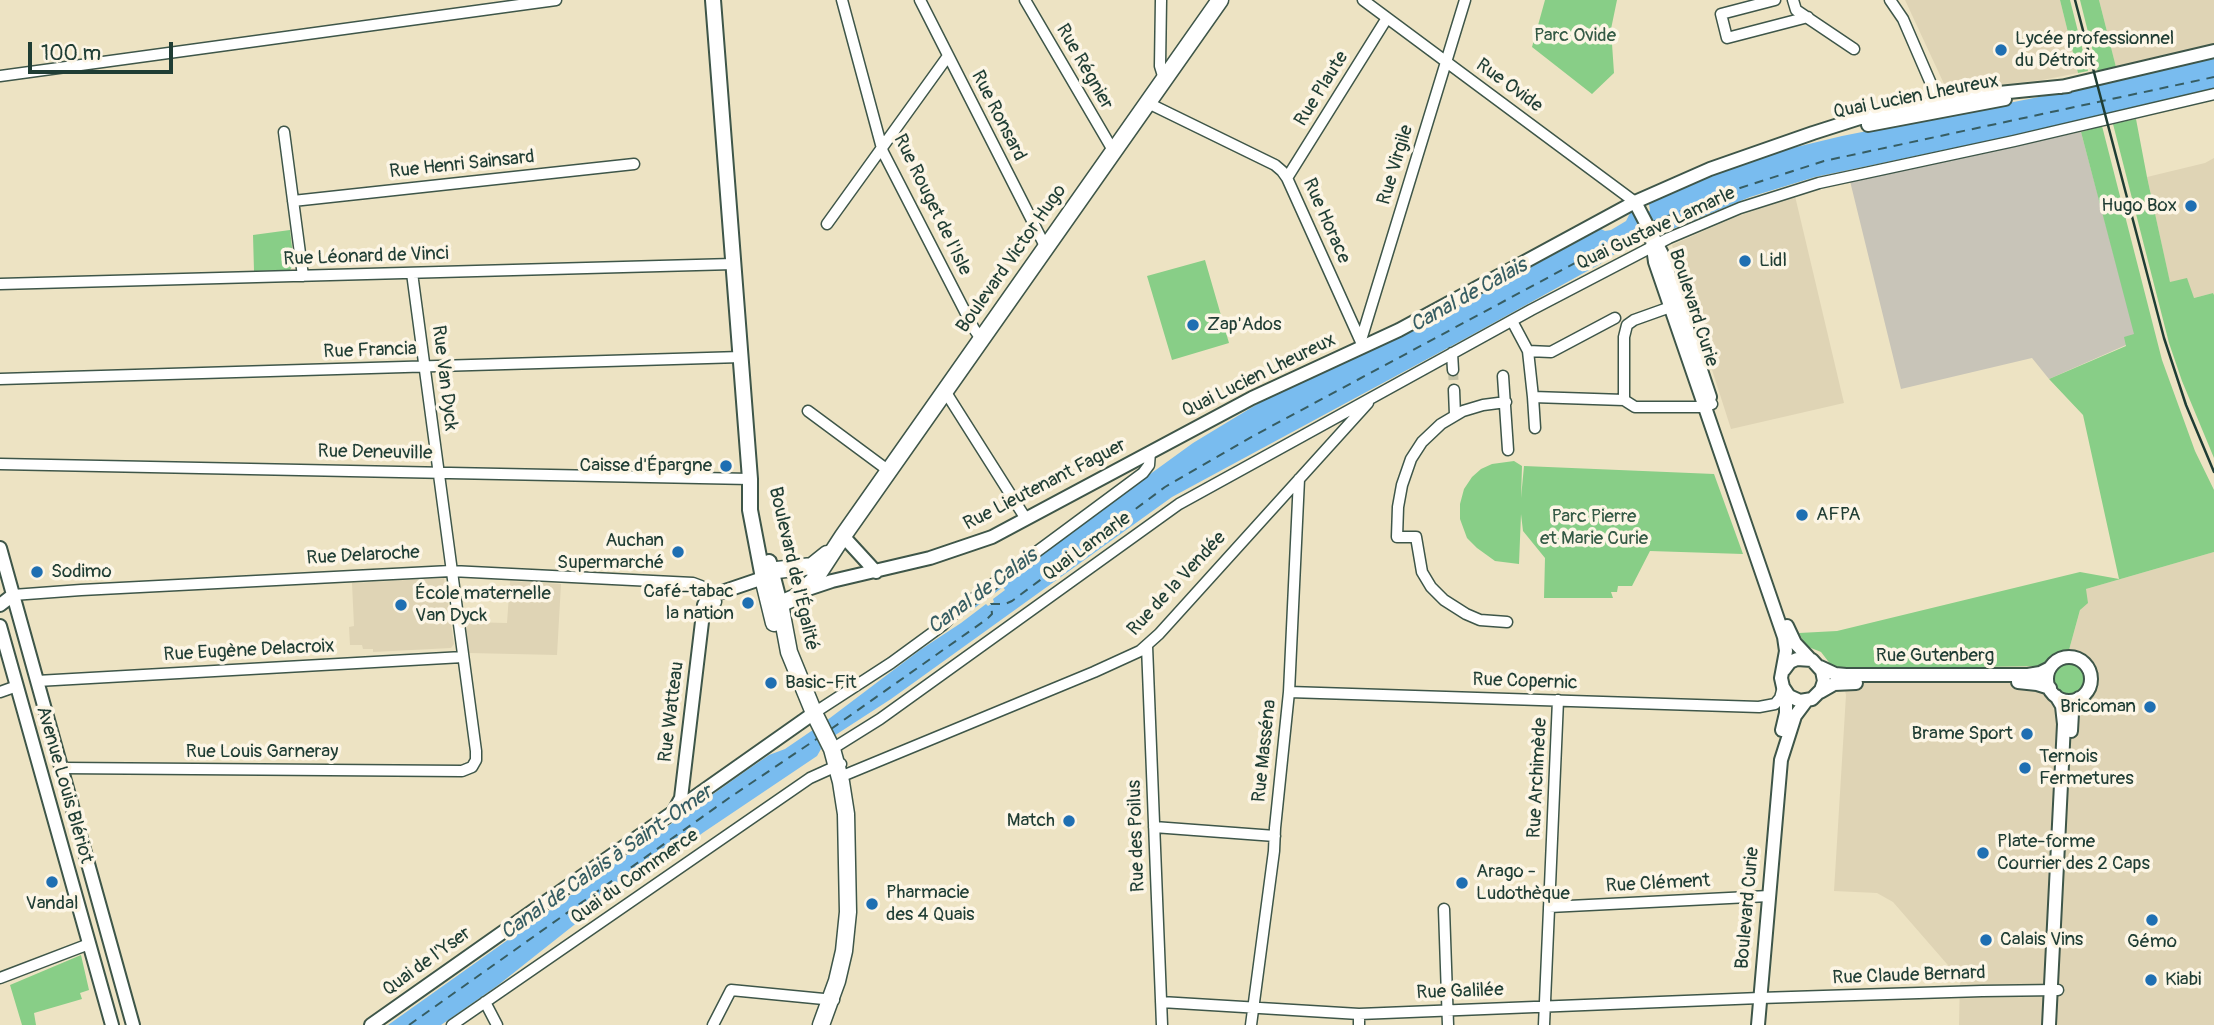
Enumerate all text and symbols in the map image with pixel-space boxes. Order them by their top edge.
street label: Rue Régnier [1050,20,1118,114]
park label: Parc Ovide [1534,25,1616,47]
scale bar [32,28,177,72]
place label: Lycée professionnel du Détroit [2015,28,2174,72]
text: 100 m [41,40,101,67]
marker: Lycée professionnel du Détroit [1993,42,2009,58]
street label: Rue Plaute [1290,47,1354,131]
street label: Rue Ovide [1471,54,1547,118]
street label: Rue Ronsard [965,67,1031,165]
street label: Quai Lucien Lheureux [1831,70,2001,124]
street label: Rue Virgile [1373,122,1419,208]
street label: Rue Rouget de l'Isle [888,131,976,279]
street label: Rue Henri Sainsard [388,146,536,184]
street label: Rue Horace [1297,175,1355,267]
street label: Boulevard Victor Hugo [952,180,1072,338]
street label: Quai Gustave Lamarle [1573,182,1739,276]
place label: Hugo Box [2101,195,2177,217]
marker: Hugo Box [2183,198,2199,214]
street label: Rue Léonard de Vinci [283,243,449,271]
street label: Boulevard Curie [1663,246,1723,370]
place label: Lidl [1759,250,1787,272]
marker: Lidl [1737,253,1753,269]
water label: Canal de Calais [1406,254,1532,338]
place label: Zap'Ados [1207,314,1281,336]
marker: Zap'Ados [1185,317,1201,333]
street label: Rue Van Dyck [426,324,462,432]
street label: Quai Lucien Lheureux [1178,329,1340,423]
street label: Rue Francia [323,338,417,364]
street label: Rue Lieutenant Faguer [960,434,1130,536]
street label: Rue Deneuville [317,441,433,465]
place label: Caisse d'Épargne [580,455,712,477]
marker: Caisse d'Épargne [718,458,734,474]
street label: Boulevard de l'Égalité [763,485,823,653]
place label: AFPA [1816,504,1860,526]
park label: Parc Pierre et Marie Curie [1540,506,1648,550]
street label: Quai Lamarle [1038,507,1136,587]
marker: AFPA [1794,507,1810,523]
street label: Rue de la Vendée [1123,527,1231,641]
place label: Auchan Supermarché [557,530,664,574]
street label: Rue Delaroche [306,542,420,570]
marker: Auchan Supermarché [670,544,686,560]
water label: Canal de Calais [923,544,1043,640]
place label: Sodimo [51,561,112,583]
marker: Sodimo [29,564,45,580]
place label: Café-tabac la nation [643,581,734,625]
place label: École maternelle Van Dyck [415,583,551,627]
marker: Café-tabac la nation [740,595,756,611]
marker: École maternelle Van Dyck [393,597,409,613]
street label: Rue Eugène Delacroix [163,635,335,667]
street label: Rue Gutenberg [1876,645,1994,667]
street label: Rue Watteau [655,660,689,764]
street label: Rue Copernic [1472,669,1578,695]
place label: Basic-Fit [785,672,857,694]
marker: Basic-Fit [763,675,779,691]
place label: Bricoman [2060,696,2136,718]
street label: Rue Masséna [1248,698,1282,804]
marker: Bricoman [2142,699,2158,715]
street label: Avenue Louis Blériot [31,704,97,866]
street label: Rue Archimède [1523,717,1553,839]
place label: Brame Sport [1912,723,2013,745]
marker: Brame Sport [2019,726,2035,742]
street label: Rue Louis Garneray [186,741,338,763]
place label: Ternois Fermetures [2039,746,2134,790]
marker: Ternois Fermetures [2017,760,2033,776]
water label: Canal de Calais à Saint-Omer [496,780,718,946]
street label: Rue des Poilus [1124,780,1150,892]
place label: Match [1007,810,1055,832]
marker: Match [1061,813,1077,829]
street label: Quai du Commerce [567,824,703,930]
place label: Plate-forme Courrier des 2 Caps [1997,831,2150,875]
marker: Plate-forme Courrier des 2 Caps [1975,845,1991,861]
street label: Boulevard Curie [1731,846,1765,970]
place label: Arago - Ludothèque [1476,861,1570,905]
street label: Rue Clément [1605,870,1711,898]
marker: Vandal [44,874,60,890]
marker: Arago - Ludothèque [1454,875,1470,891]
place label: Pharmacie des 4 Quais [886,882,975,926]
place label: Vandal [25,893,79,915]
marker: Pharmacie des 4 Quais [864,896,880,912]
marker: Gémo [2144,912,2160,928]
street label: Quai de l'Yser [378,922,476,1002]
place label: Calais Vins [2000,929,2083,951]
place label: Gémo [2127,931,2177,953]
marker: Calais Vins [1978,932,1994,948]
street label: Rue Claude Bernard [1832,962,1986,990]
place label: Kiabi [2165,969,2201,991]
marker: Kiabi [2143,972,2159,988]
street label: Rue Galilée [1416,979,1504,1005]

